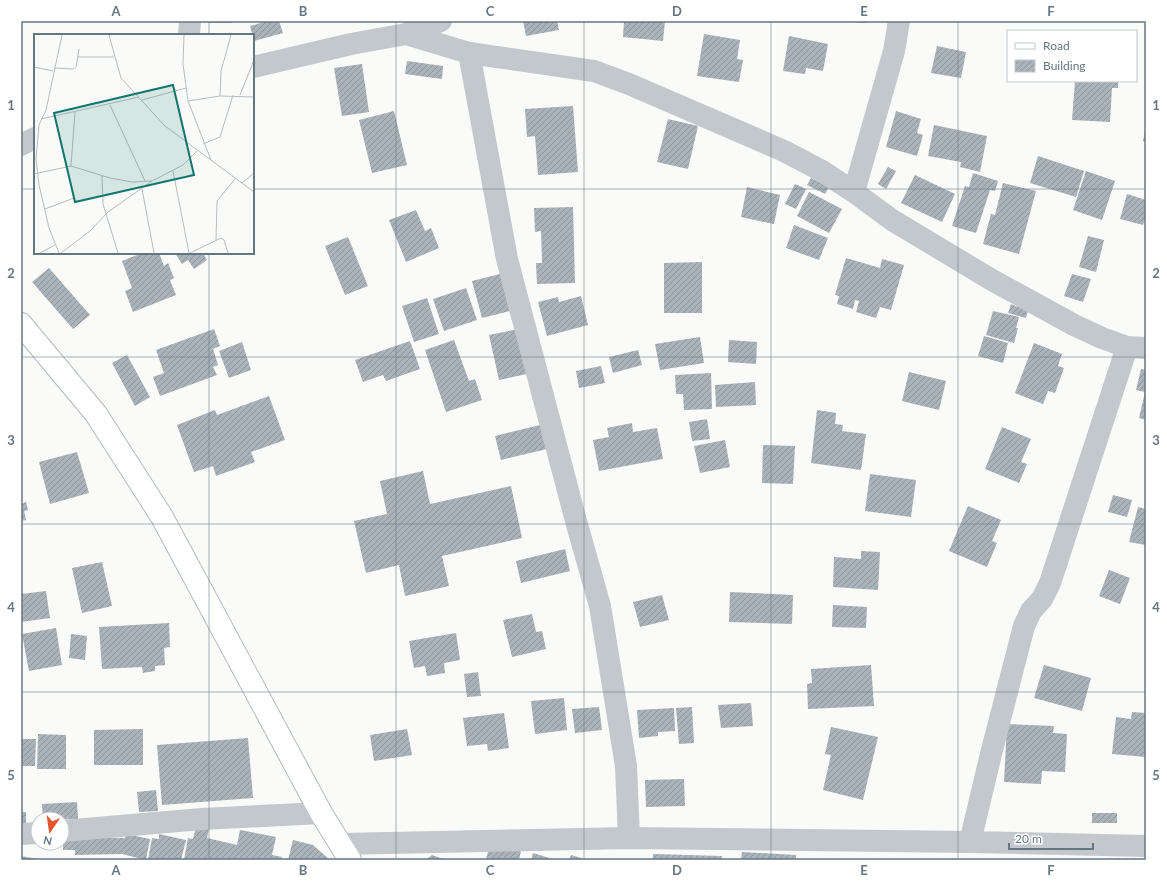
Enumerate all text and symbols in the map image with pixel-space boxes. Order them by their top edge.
text: A [110,3,121,19]
text: B [299,3,308,19]
text: C [486,3,495,19]
text: D [672,3,682,19]
text: E [860,3,868,19]
text: F [1047,3,1055,19]
legend [1007,30,1137,82]
inset map [34,34,254,254]
text: Road [1043,38,1070,53]
text: Building [1043,58,1086,73]
text: 1 [7,97,15,113]
text: 1 [1152,97,1160,113]
text: 2 [7,265,15,281]
text: 2 [1152,265,1160,281]
text: 3 [7,432,15,448]
text: 3 [1152,432,1160,448]
text: 4 [7,599,15,615]
text: 4 [1152,599,1160,615]
text: 5 [7,767,15,783]
text: 5 [1152,767,1160,783]
north arrow [30,811,70,851]
scale bar [1009,825,1093,851]
text: 20 m [1015,831,1042,846]
text: N [42,834,53,849]
text: A [110,862,121,878]
text: B [299,862,308,878]
text: C [486,862,495,878]
text: D [672,862,682,878]
text: E [860,862,868,878]
text: F [1047,862,1055,878]

